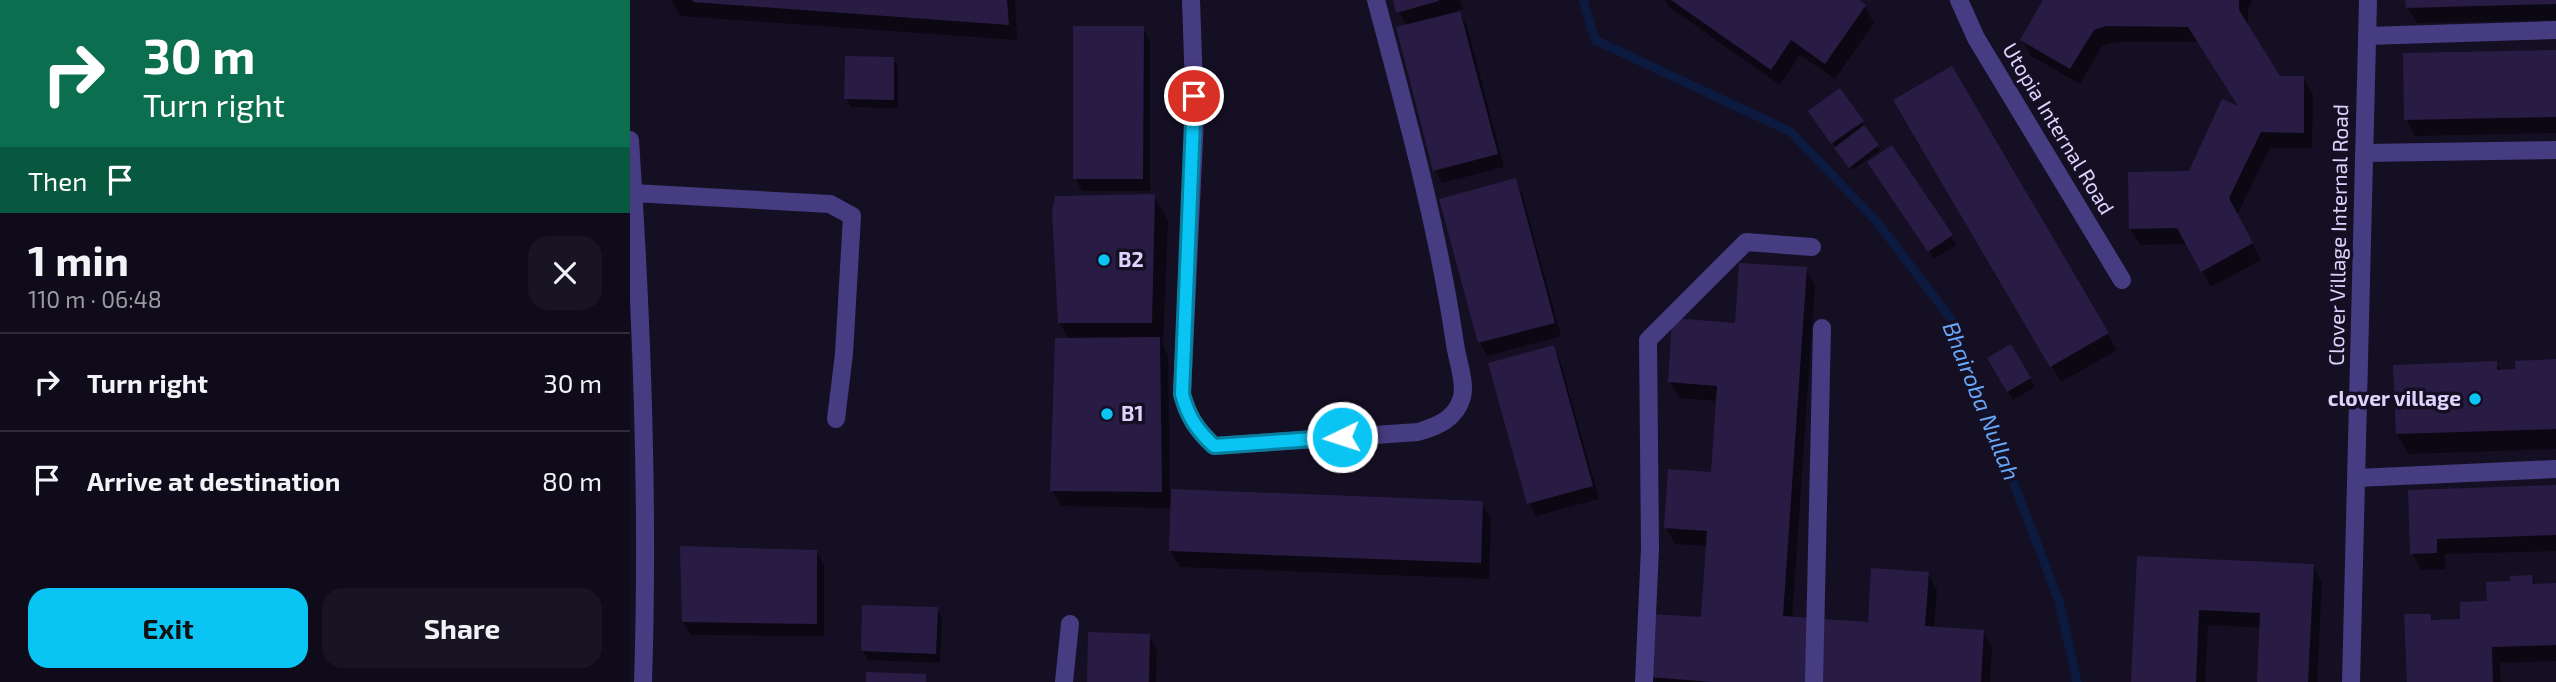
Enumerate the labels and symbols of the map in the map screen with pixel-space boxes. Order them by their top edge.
street label: Utopia Internal Road [1998,38,2120,218]
pin [1164,66,1224,126]
street label: Clover Village Internal Road [2323,104,2352,366]
place label: B2 [1118,246,1144,271]
marker: B2 [1096,252,1112,268]
water label: Bhairoba Nullah [1937,317,2027,484]
place label: clover village [2328,385,2461,410]
marker: clover village [2467,391,2483,407]
place label: B1 [1121,400,1144,425]
position arrow [1305,400,1379,474]
marker: B1 [1099,406,1115,422]

